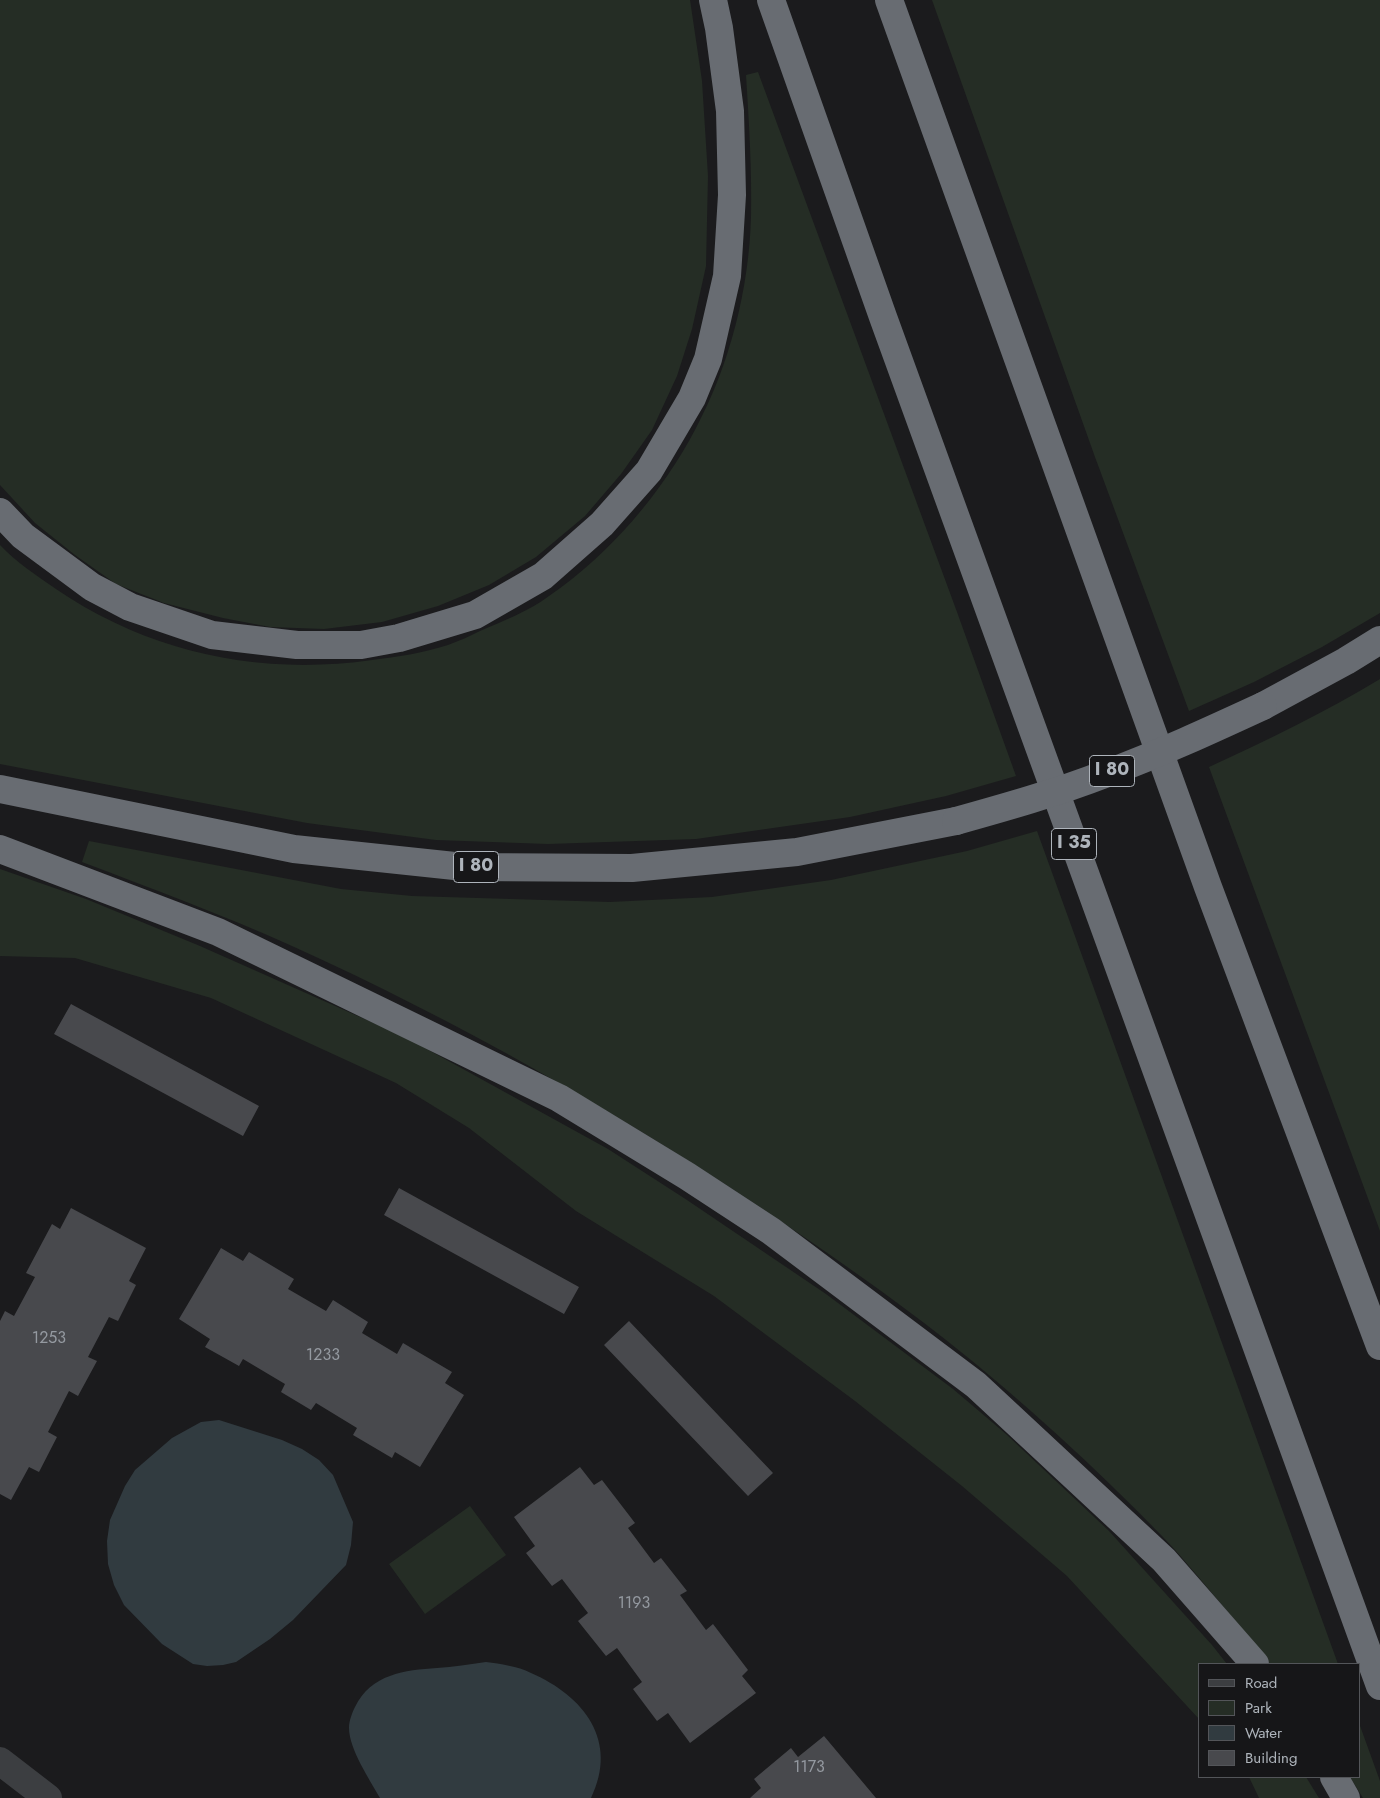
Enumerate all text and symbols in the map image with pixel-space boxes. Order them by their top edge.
road number: I 80 [1090,756,1134,786]
road number: I 35 [1052,829,1096,860]
road number: I 80 [454,852,498,882]
house number: 1253 [32,1329,66,1349]
house number: 1233 [306,1346,340,1366]
house number: 1193 [618,1594,650,1614]
legend [1198,1663,1360,1778]
text: Road [1245,1672,1277,1694]
text: Park [1245,1697,1272,1719]
text: Water [1245,1722,1282,1744]
text: Building [1245,1747,1297,1769]
house number: 1173 [793,1758,825,1778]

